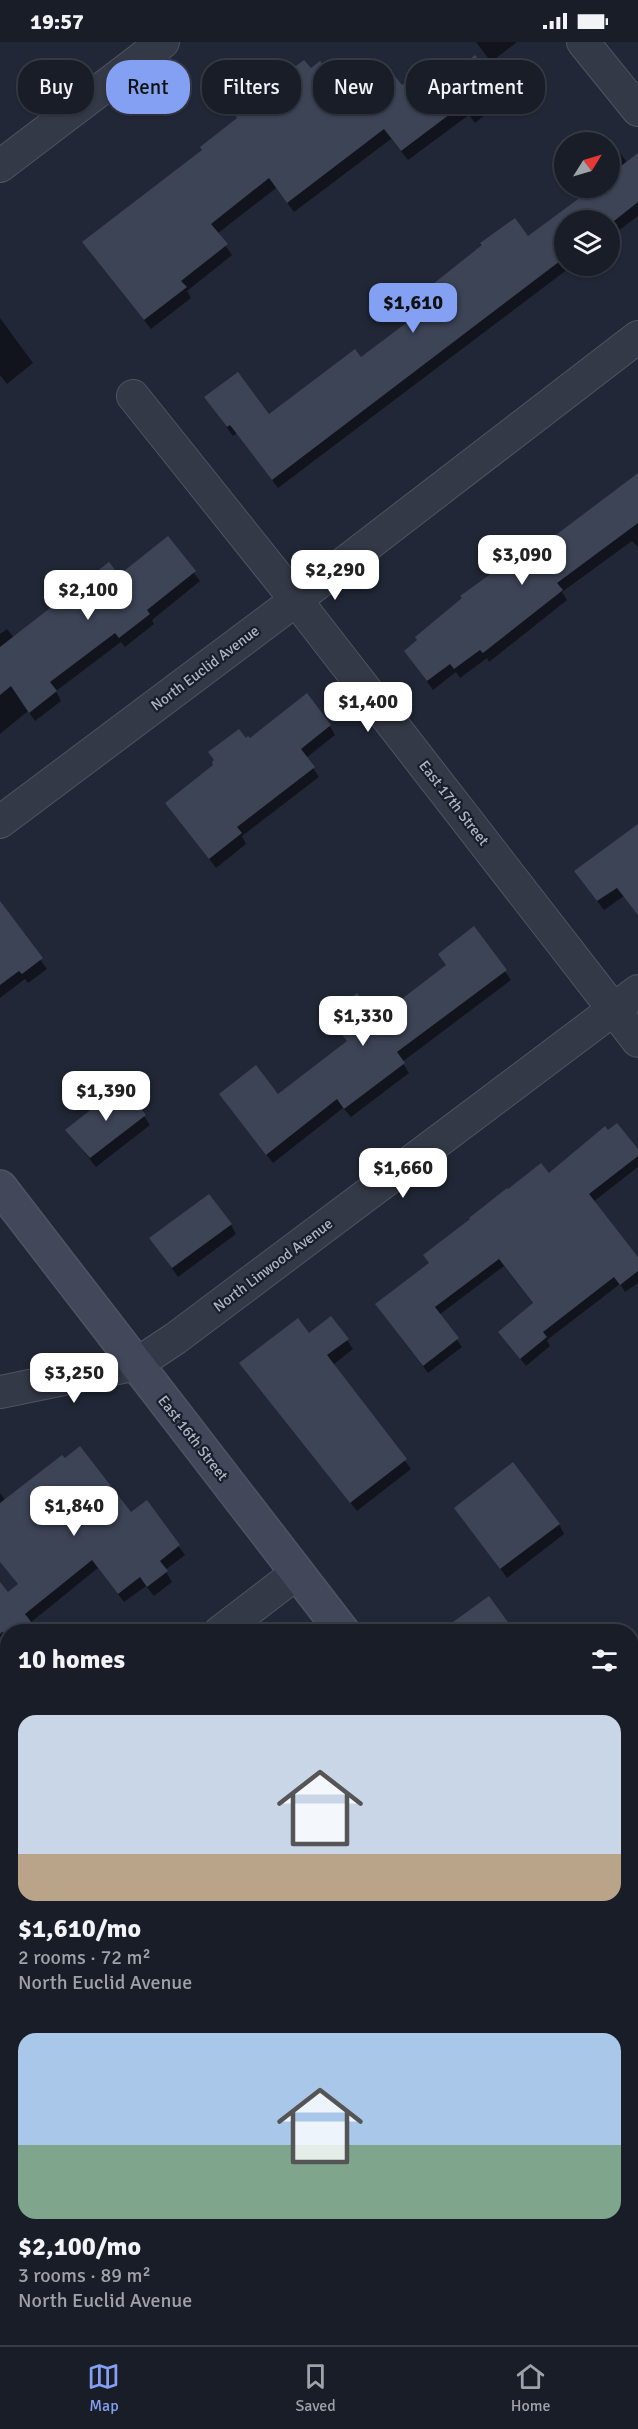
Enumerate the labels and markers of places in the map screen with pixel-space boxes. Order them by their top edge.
pin: $1,610 [364,283,462,334]
pin: $3,090 [473,535,571,586]
pin: $2,290 [286,550,384,601]
pin: $2,100 [39,570,137,621]
pin: $1,400 [319,682,417,733]
pin: $1,330 [314,996,412,1047]
pin: $1,390 [57,1071,155,1122]
pin: $1,660 [354,1148,452,1199]
pin: $3,250 [25,1353,123,1404]
pin: $1,840 [25,1486,123,1537]

